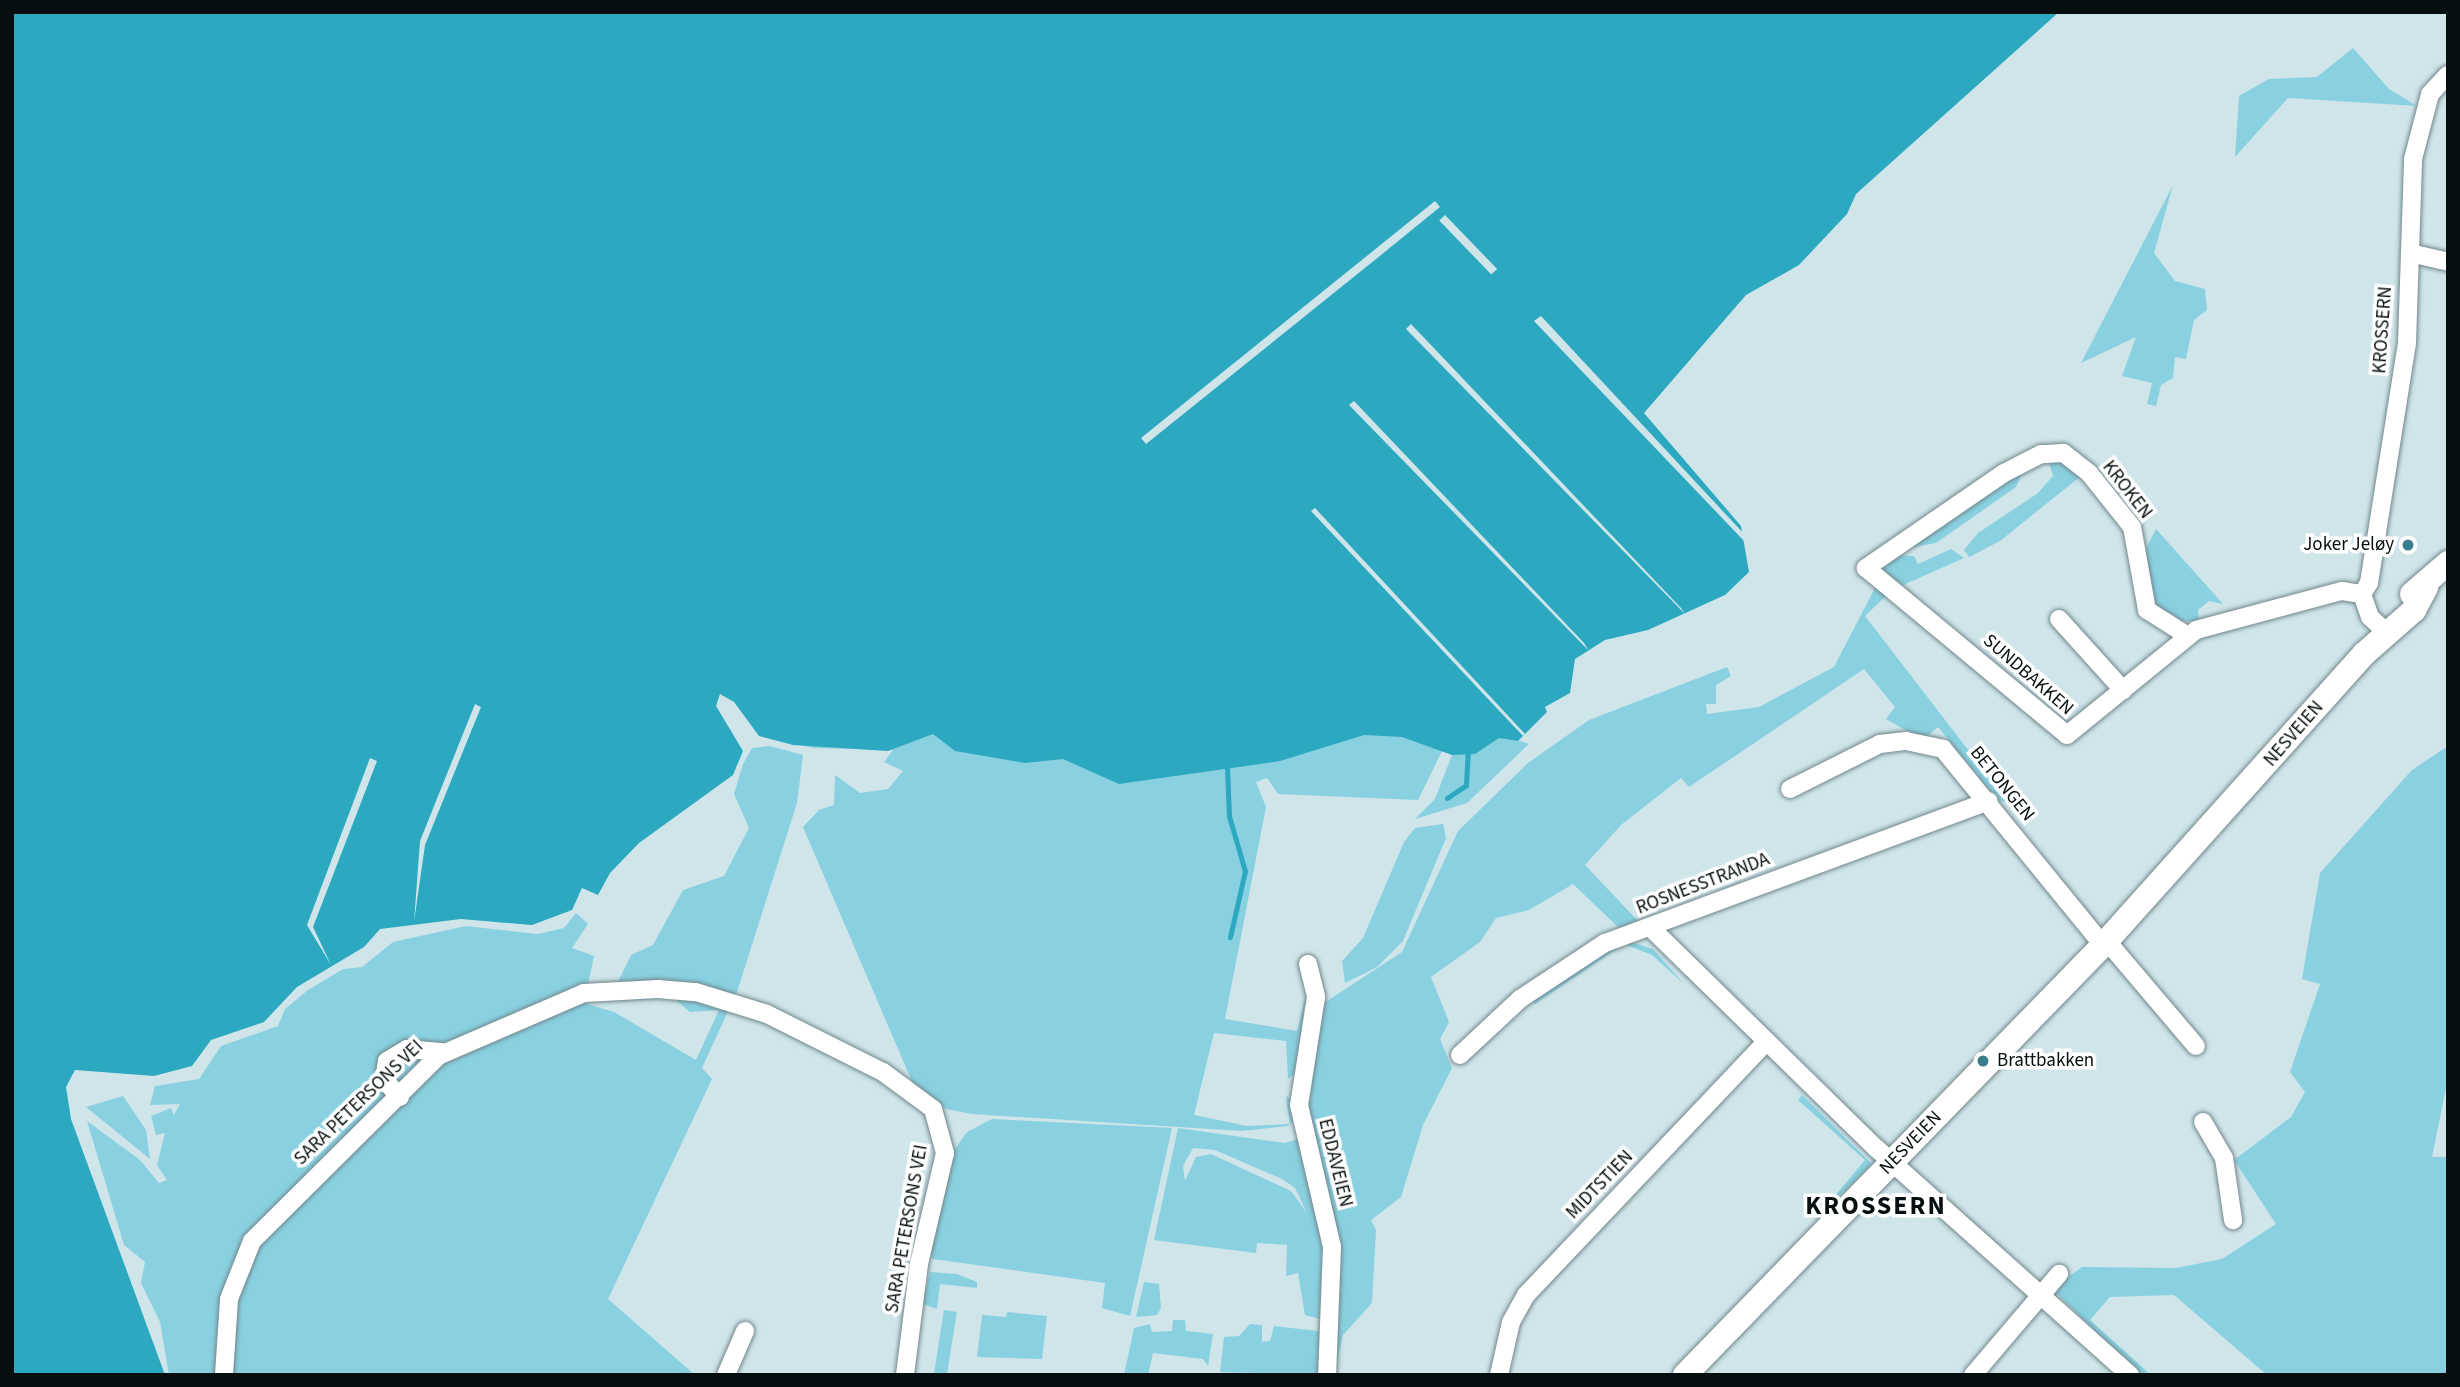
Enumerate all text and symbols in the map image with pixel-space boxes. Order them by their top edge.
street label: KROSSERN [2369,286,2397,374]
street label: KROKEN [2097,456,2157,524]
place label: Joker Jeløy [2303,534,2394,556]
marker: Joker Jeløy [2400,537,2416,553]
street label: SUNDBAKKEN [1978,630,2078,720]
street label: NESVEIEN [2259,697,2329,771]
street label: BETONGEN [1965,742,2039,826]
street label: ROSNESSTRANDA [1633,848,1773,920]
street label: SARA PETERSONS VEI [290,1036,428,1170]
place label: Brattbakken [1997,1050,2094,1072]
marker: Brattbakken [1975,1053,1991,1069]
street label: NESVEIEN [1875,1106,1947,1180]
street label: EDDAVEIEN [1313,1116,1357,1210]
street label: SARA PETERSONS VEI [881,1143,933,1315]
street label: MIDTSTIEN [1562,1146,1638,1224]
district label: KROSSERN [1806,1190,1946,1222]

